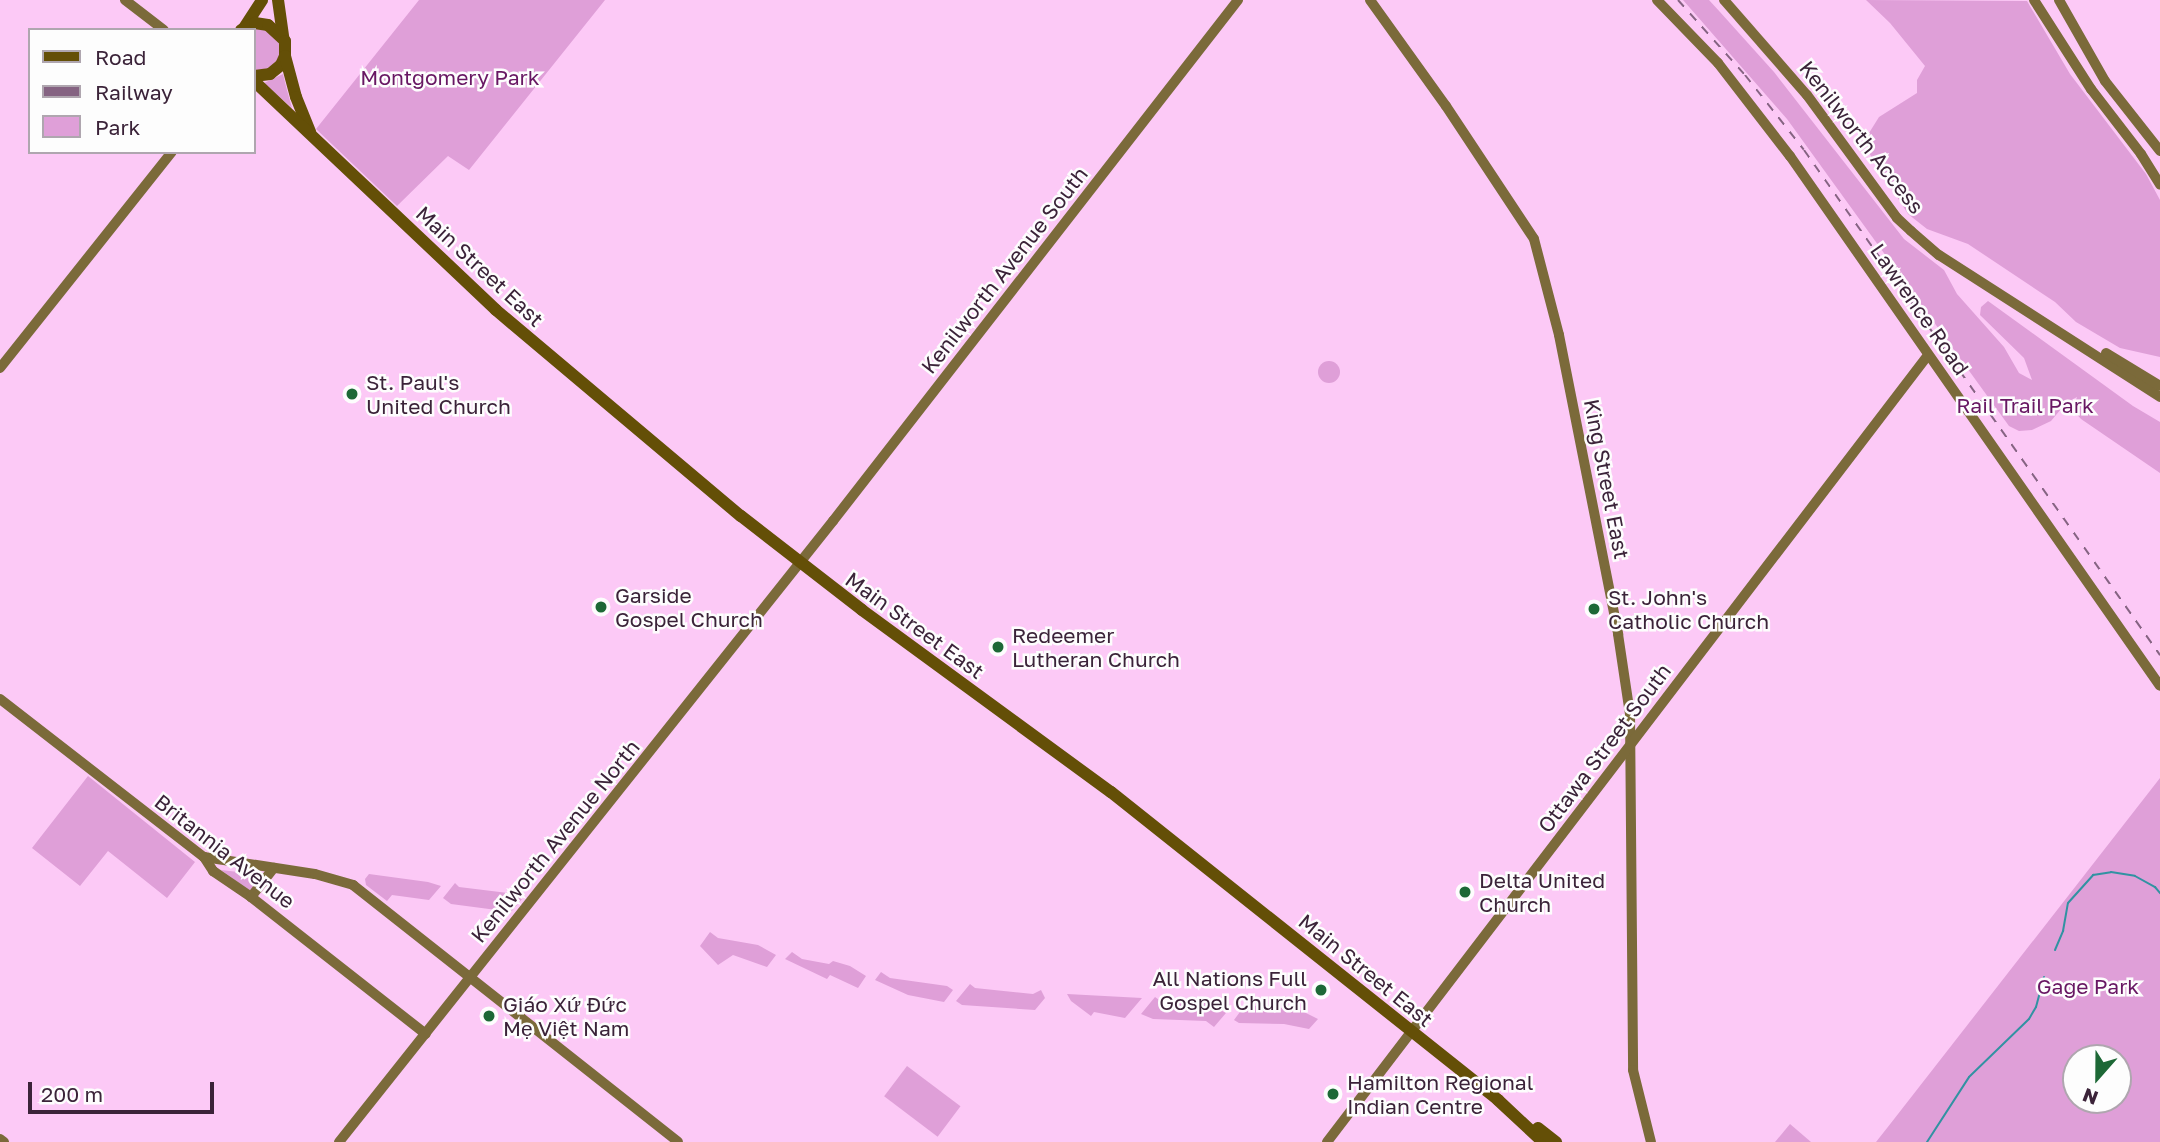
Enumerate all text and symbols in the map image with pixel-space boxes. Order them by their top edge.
legend [28,28,256,154]
text: Road [95,44,146,70]
street label: Kenilworth Access [1794,56,1930,218]
park label: Montgomery Park [360,64,540,90]
text: Railway [95,79,173,105]
text: Park [95,114,140,140]
street label: Kenilworth Avenue South [915,162,1093,378]
street label: Main Street East [411,200,549,332]
street label: Lawrence Road [1865,239,1975,379]
place label: St. Paul's United Church [366,369,511,419]
marker: St. Paul's United Church [344,386,360,402]
park label: Rail Trail Park [1956,392,2094,418]
street label: King Street East [1579,397,1635,561]
street label: Main Street East [841,566,989,684]
place label: Garside Gospel Church [615,582,763,632]
place label: St. John's Catholic Church [1608,584,1769,634]
marker: Garside Gospel Church [593,599,609,615]
marker: St. John's Catholic Church [1586,601,1602,617]
place label: Redeemer Lutheran Church [1012,622,1180,672]
marker: Redeemer Lutheran Church [990,639,1006,655]
street label: Ottawa Street South [1532,659,1676,837]
street label: Kenilworth Avenue North [465,734,645,948]
street label: Britannia Avenue [150,788,300,914]
place label: Delta United Church [1479,867,1605,917]
marker: Delta United Church [1457,884,1473,900]
street label: Main Street East [1294,908,1438,1032]
place label: All Nations Full Gospel Church [1152,965,1307,1015]
park label: Gage Park [2037,973,2139,999]
marker: All Nations Full Gospel Church [1313,982,1329,998]
place label: Giáo Xứ Đức Mẹ Việt Nam [503,991,629,1041]
marker: Giáo Xứ Đức Mẹ Việt Nam [481,1008,497,1024]
north arrow [2062,1044,2132,1114]
scale bar [32,1068,217,1112]
place label: Hamilton Regional Indian Centre [1347,1069,1533,1119]
text: 200 m [41,1081,103,1107]
text: N [2079,1084,2101,1111]
marker: Hamilton Regional Indian Centre [1325,1086,1341,1102]

